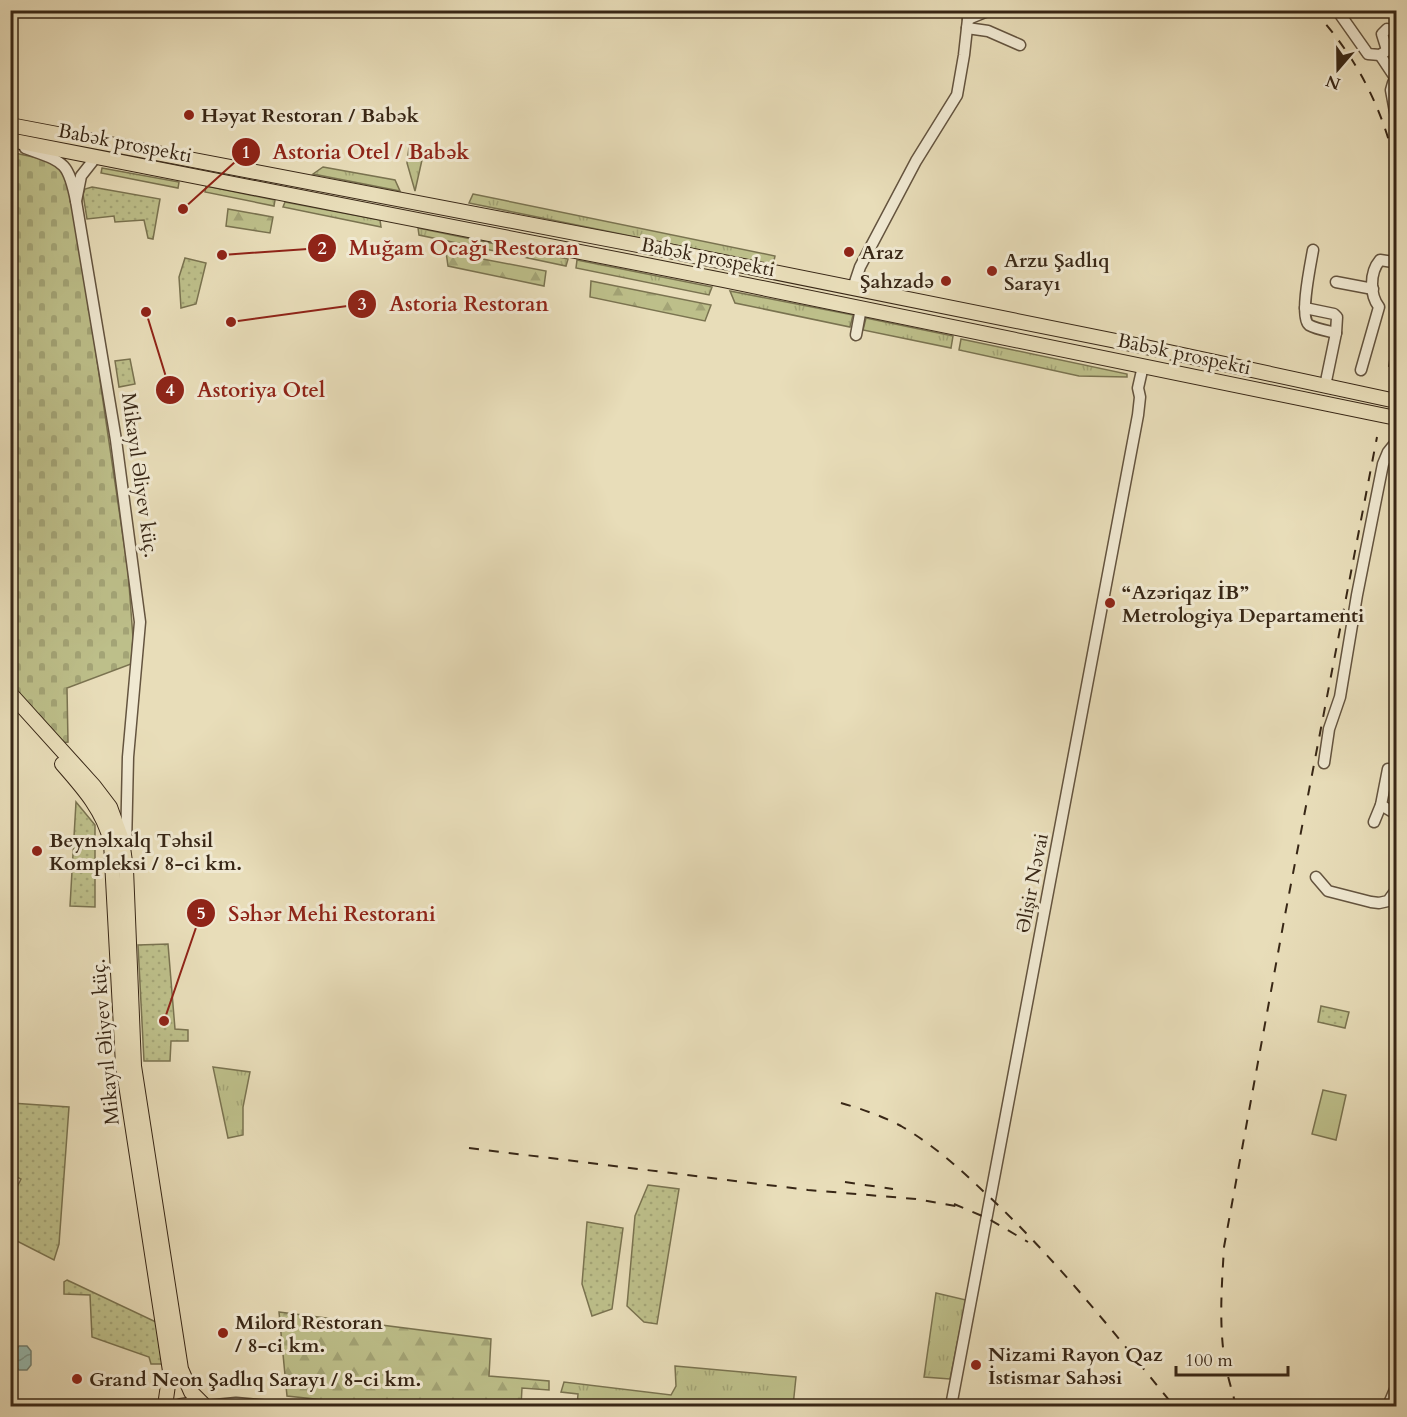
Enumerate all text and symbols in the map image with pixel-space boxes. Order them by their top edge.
north arrow [1308,39,1368,99]
text: N [1323,69,1344,95]
place label: Həyat Restoran / Babək [201,102,420,129]
marker: Həyat Restoran / Babək [182,108,196,122]
street label: Babək prospekti [56,117,195,169]
callout: Astoria Otel / Babək [231,132,481,171]
text: Astoria Otel / Babək [273,138,469,167]
text: 1 [241,140,251,165]
callout: Muğam Ocağı Restoran [307,228,591,267]
street label: Babək prospekti [639,231,778,283]
text: Muğam Ocağı Restoran [349,234,580,263]
text: 2 [317,236,327,261]
place label: Araz [861,239,904,266]
marker: Araz [842,245,856,259]
place label: Arzu Şadlıq Sarayı [1004,247,1110,297]
marker: Arzu Şadlıq Sarayı [985,264,999,278]
place label: Şahzadə [860,268,934,295]
marker: Şahzadə [939,274,953,288]
callout: Astoria Restoran [347,284,560,323]
text: Astoria Restoran [389,290,549,319]
text: 3 [357,292,367,317]
street label: Babək prospekti [1115,327,1254,381]
callout: Astoriya Otel [155,370,337,409]
text: Astoriya Otel [197,376,325,405]
text: 4 [165,378,175,403]
street label: Mikayıl Əliyev küç. [115,391,165,559]
place label: “Azəriqaz İB” Metrologiya Departamenti [1122,579,1364,629]
marker: “Azəriqaz İB” Metrologiya Departamenti [1103,596,1117,610]
place label: Beynəlxalq Təhsil Kompleksi / 8-ci km. [49,827,242,877]
street label: Əlişir Nəvai [1009,831,1055,935]
marker: Beynəlxalq Təhsil Kompleksi / 8-ci km. [30,844,44,858]
callout: Səhər Mehi Restorani [186,894,448,933]
text: Səhər Mehi Restorani [228,900,436,929]
text: 5 [196,901,206,926]
street label: Mikayıl Əliyev küç. [84,958,126,1126]
place label: Milord Restoran / 8-ci km. [235,1309,383,1359]
marker: Milord Restoran / 8-ci km. [216,1326,230,1340]
scale bar [1176,1339,1288,1377]
place label: Nizami Rayon Qaz İstismar Sahəsi [988,1341,1163,1391]
text: 100 m [1185,1348,1233,1373]
marker: Nizami Rayon Qaz İstismar Sahəsi [969,1358,983,1372]
place label: Grand Neon Şadlıq Sarayı / 8-ci km. [89,1366,421,1393]
marker: Grand Neon Şadlıq Sarayı / 8-ci km. [70,1372,84,1386]

